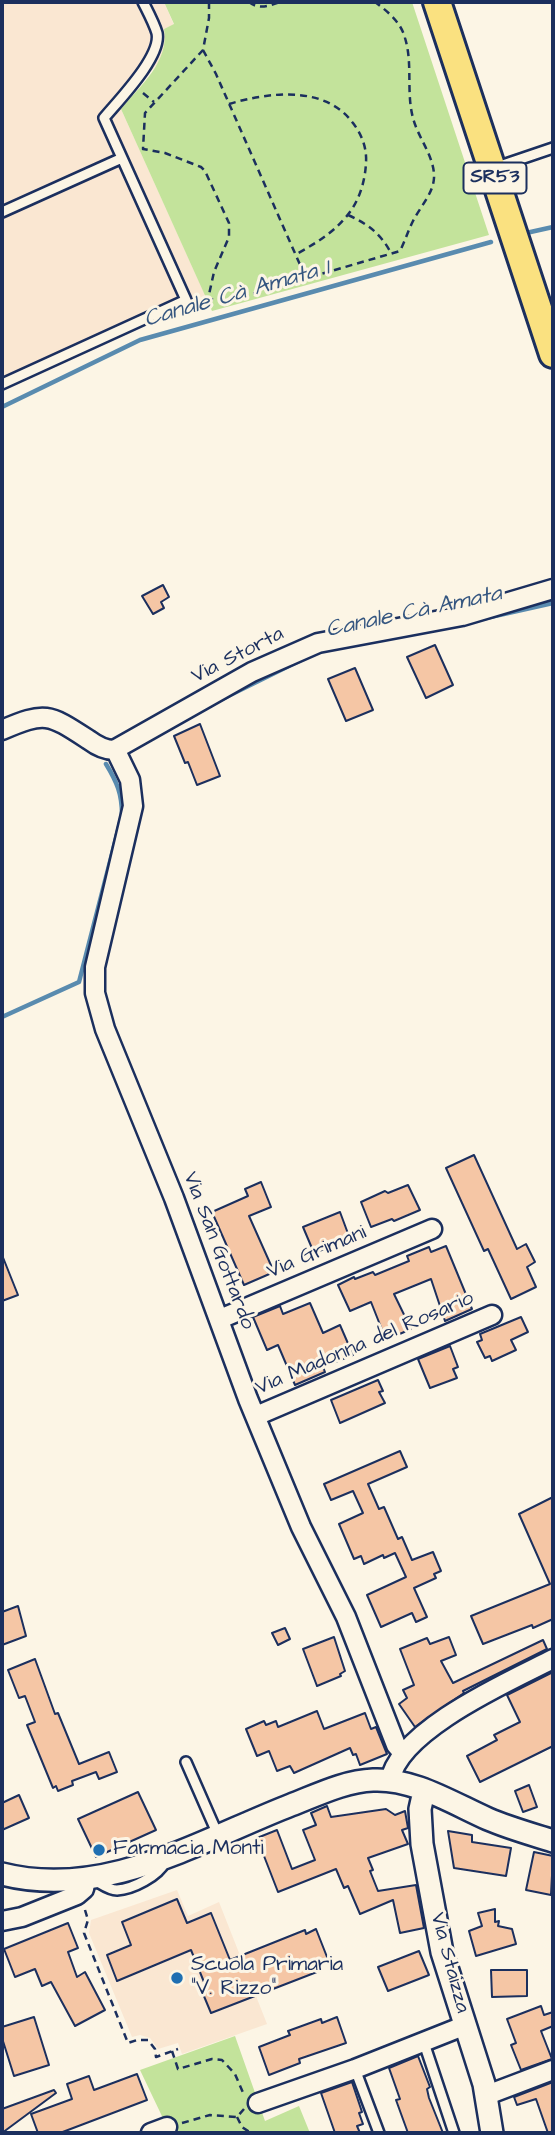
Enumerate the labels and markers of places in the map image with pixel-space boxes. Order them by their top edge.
place label: Farmacia Monti [113,1837,264,1863]
marker: Farmacia Monti [91,1842,107,1858]
place label: Scuola Primaria "V. Rizzo" [191,1953,343,2003]
marker: Scuola Primaria "V. Rizzo" [169,1970,185,1986]

